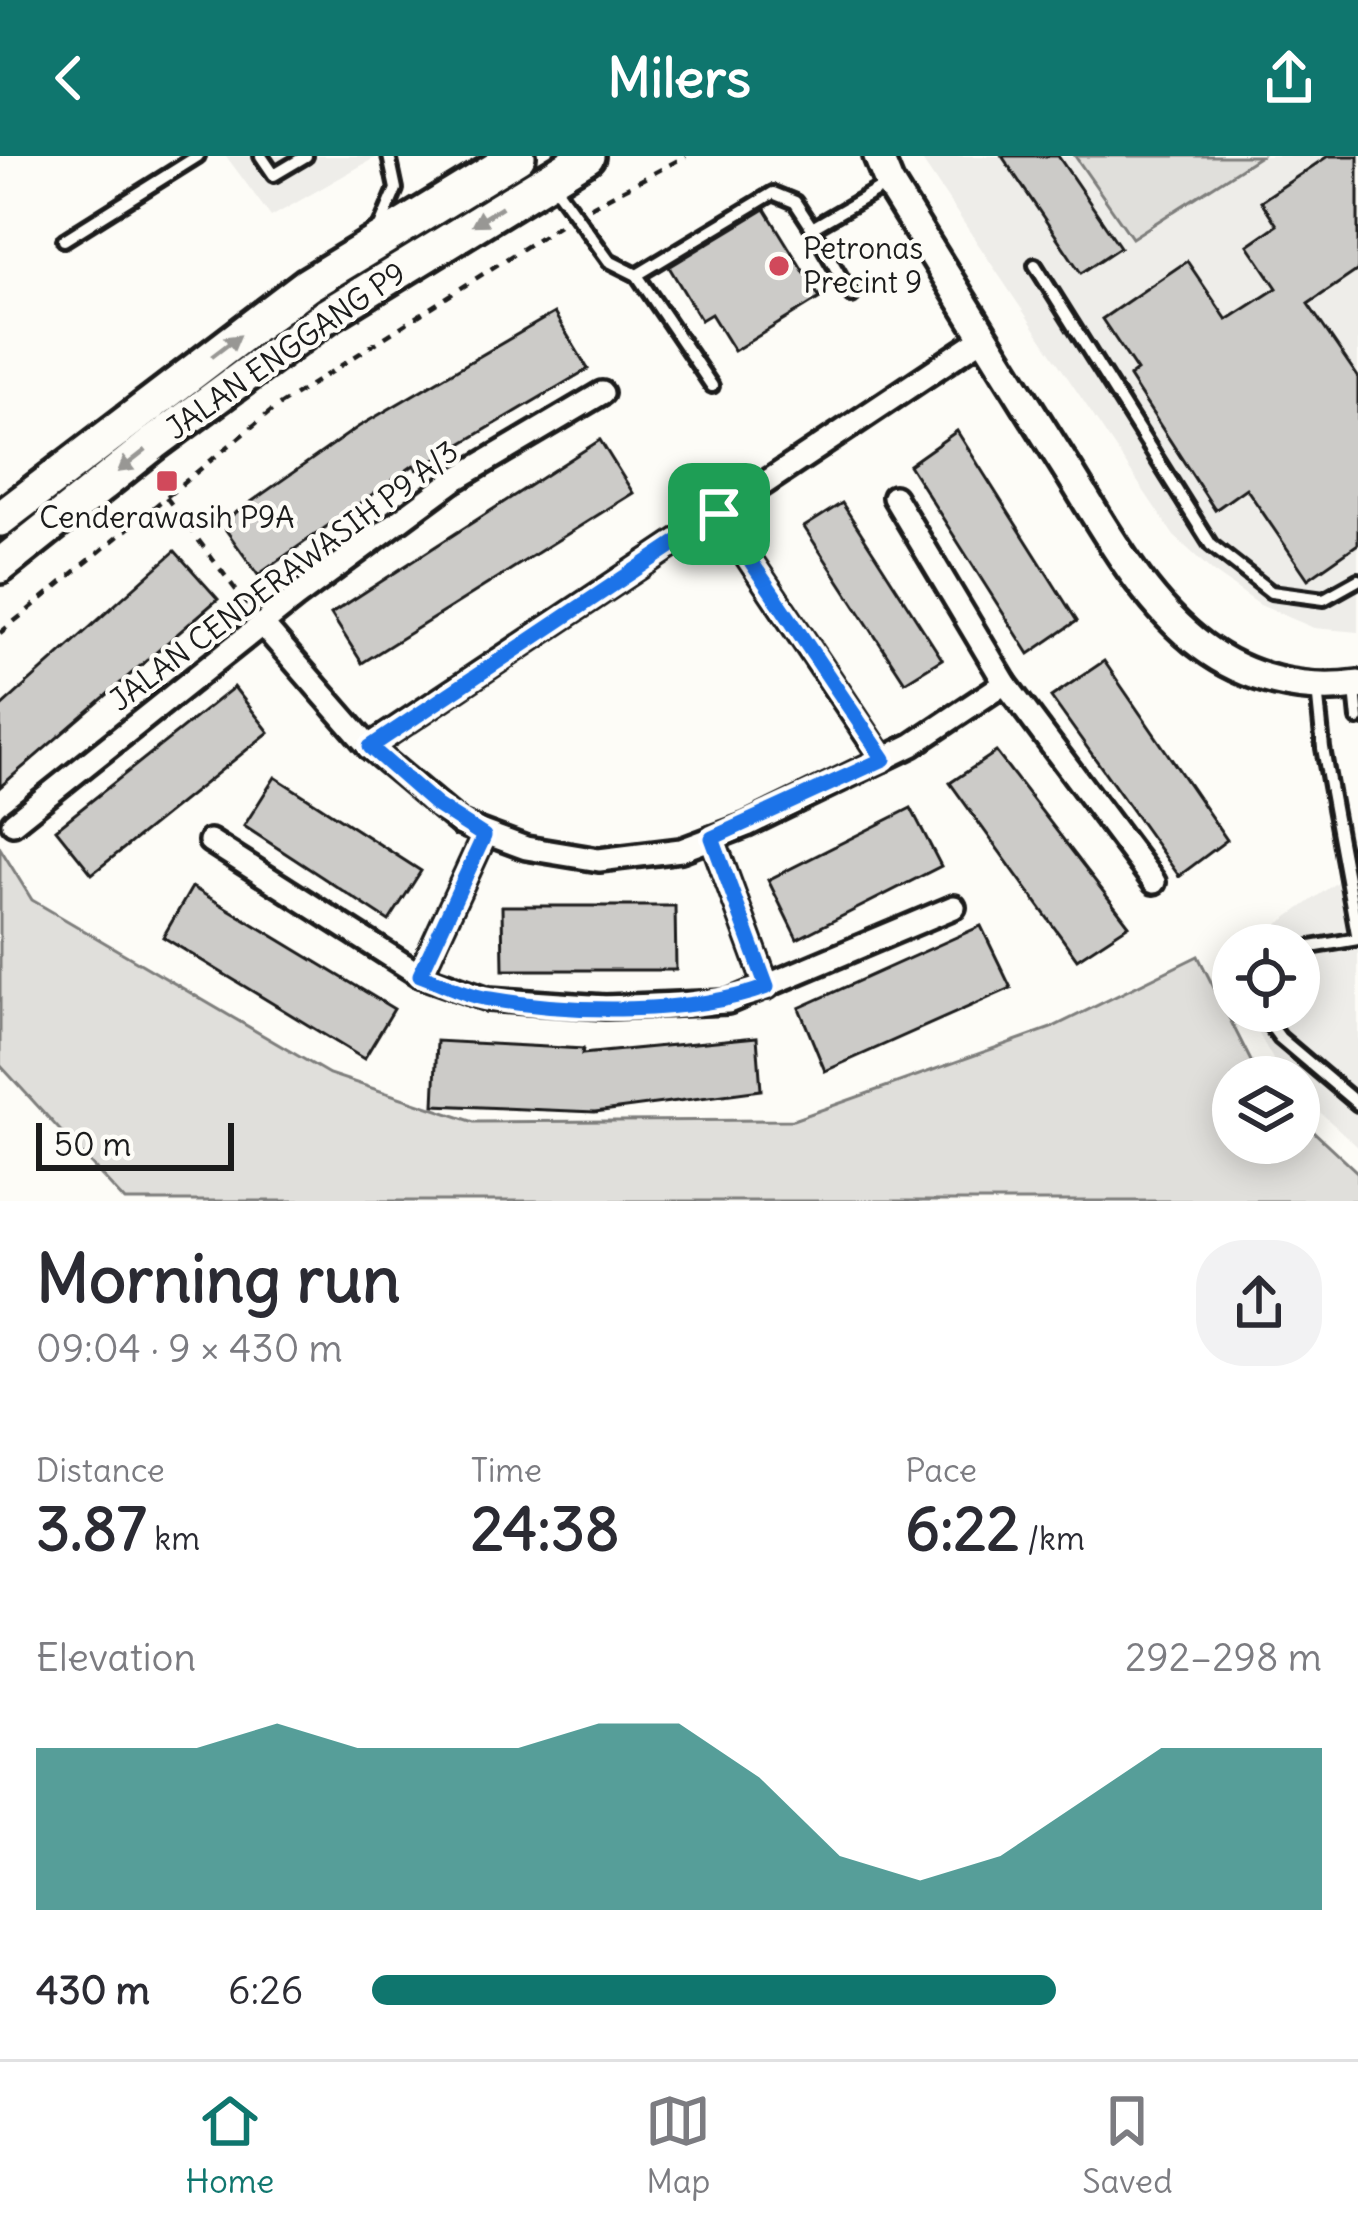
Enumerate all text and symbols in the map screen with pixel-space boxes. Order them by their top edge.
text: Milers [607,44,751,112]
icon: back [36,45,102,111]
icon: share [1256,45,1322,111]
one-way arrow [470,205,504,226]
place label: Petronas Precint 9 [803,229,923,301]
street label: JALAN ENGGANG P9 [158,253,413,447]
marker: Petronas Precint 9 [766,253,792,279]
one-way arrow [211,334,242,359]
street label: JALAN CENDERAWASIH P9 A/3 [102,432,465,719]
one-way arrow [116,448,147,473]
pin [668,463,770,565]
marker: Cenderawasih P9A [154,468,180,494]
icon: arrive [686,481,752,547]
place label: Cenderawasih P9A [39,498,295,536]
map controls [1212,924,1320,1164]
button: locate [1212,924,1320,1032]
button: layers [1212,1056,1320,1164]
scale bar [36,1117,234,1170]
text: 50 m [54,1123,131,1165]
text: Morning run [36,1237,400,1320]
button: share [1196,1240,1322,1366]
text: 09:04 · 9 × 430 m [36,1324,343,1373]
text: Distance [36,1449,165,1491]
text: Time [471,1449,542,1491]
text: Pace [905,1449,977,1491]
text: 3.87 [36,1491,146,1566]
text: 24:38 [471,1491,619,1566]
text: 6:22 [905,1491,1019,1566]
text: km [146,1517,200,1559]
text: /km [1019,1517,1085,1559]
text: Elevation [36,1633,196,1682]
text: 292–298 m [1125,1633,1322,1682]
text: 430 m [36,1966,150,2015]
text: 6:26 [228,1966,303,2015]
tab: Home [185,2088,274,2202]
tab: Map [645,2088,711,2202]
tab: Saved [1082,2088,1173,2202]

